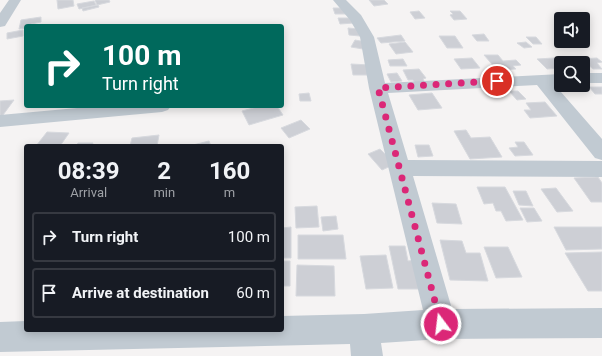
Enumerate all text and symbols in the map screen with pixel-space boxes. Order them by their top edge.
map controls [554,12,590,92]
button: sound [554,12,590,48]
text: 100 m [102,39,181,72]
icon: right [36,40,88,92]
button: search [554,56,590,92]
pin [480,64,514,98]
icon: arrive [486,70,508,92]
text: Turn right [102,73,179,94]
text: 08:39 [58,157,120,185]
text: 2 [157,157,171,185]
text: 160 [209,157,250,185]
text: Arrival [70,185,107,200]
text: min [153,185,175,200]
text: m [224,185,235,200]
icon: right [38,226,60,248]
text: Turn right [72,228,138,246]
text: 100 m [228,228,270,246]
icon: arrive [38,282,60,304]
text: Arrive at destination [72,284,209,302]
text: 60 m [236,284,270,302]
position arrow [420,303,462,345]

